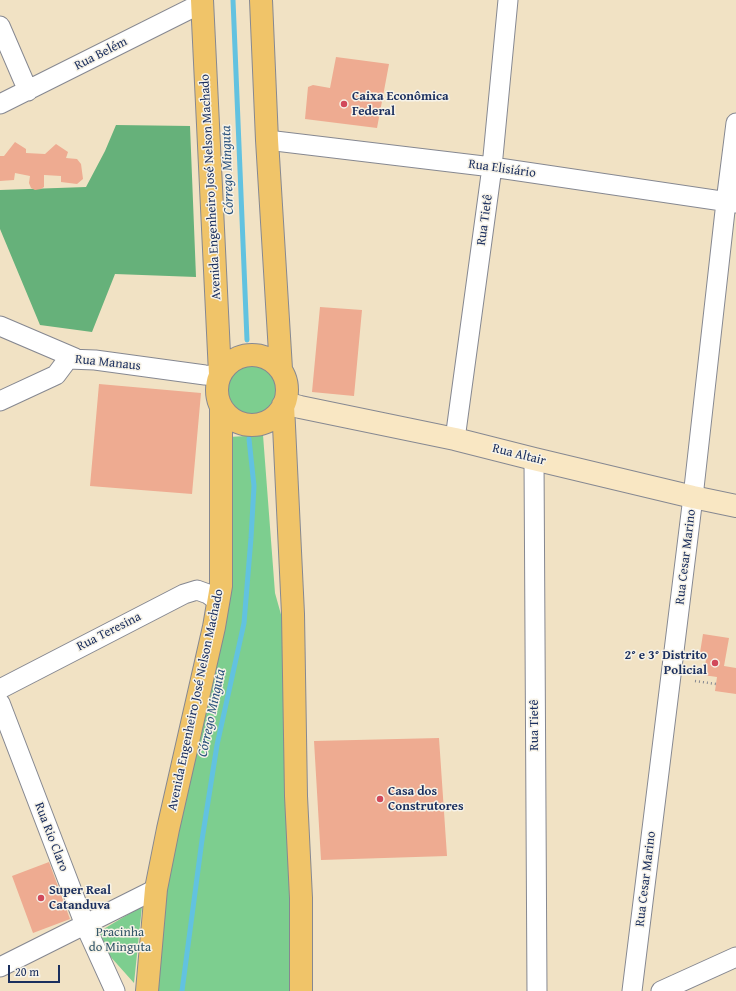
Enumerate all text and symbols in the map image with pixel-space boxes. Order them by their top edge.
street label: Rua Belém [72,34,130,74]
street label: Avenida Engenheiro José Nelson Machado [197,74,225,300]
place label: Caixa Econômica Federal [352,89,449,120]
marker: Caixa Econômica Federal [339,99,349,109]
water label: Córrego Minguta [218,125,238,215]
street label: Rua Elisiário [467,157,537,181]
street label: Rua Tietê [474,194,496,246]
street label: Rua Manaus [74,352,142,374]
street label: Rua Altair [491,441,547,469]
street label: Rua Cesar Marino [672,508,700,606]
street label: Avenida Engenheiro José Nelson Machado [165,588,227,812]
street label: Rua Teresina [74,609,144,655]
place label: 2° e 3° Distrito Policial [624,648,707,679]
marker: 2° e 3° Distrito Policial [710,658,720,668]
water label: Córrego Minguta [194,668,230,758]
street label: Rua Tietê [527,699,543,751]
place label: Casa dos Construtores [388,784,463,815]
marker: Casa dos Construtores [375,794,385,804]
street label: Rua Rio Claro [31,800,71,874]
street label: Rua Cesar Marino [632,830,660,928]
place label: Super Real Catanduva [49,883,111,914]
marker: Super Real Catanduva [36,893,46,903]
park label: Pracinha do Minguta [89,925,151,956]
scale bar [10,957,62,983]
text: 20 m [15,963,39,980]

